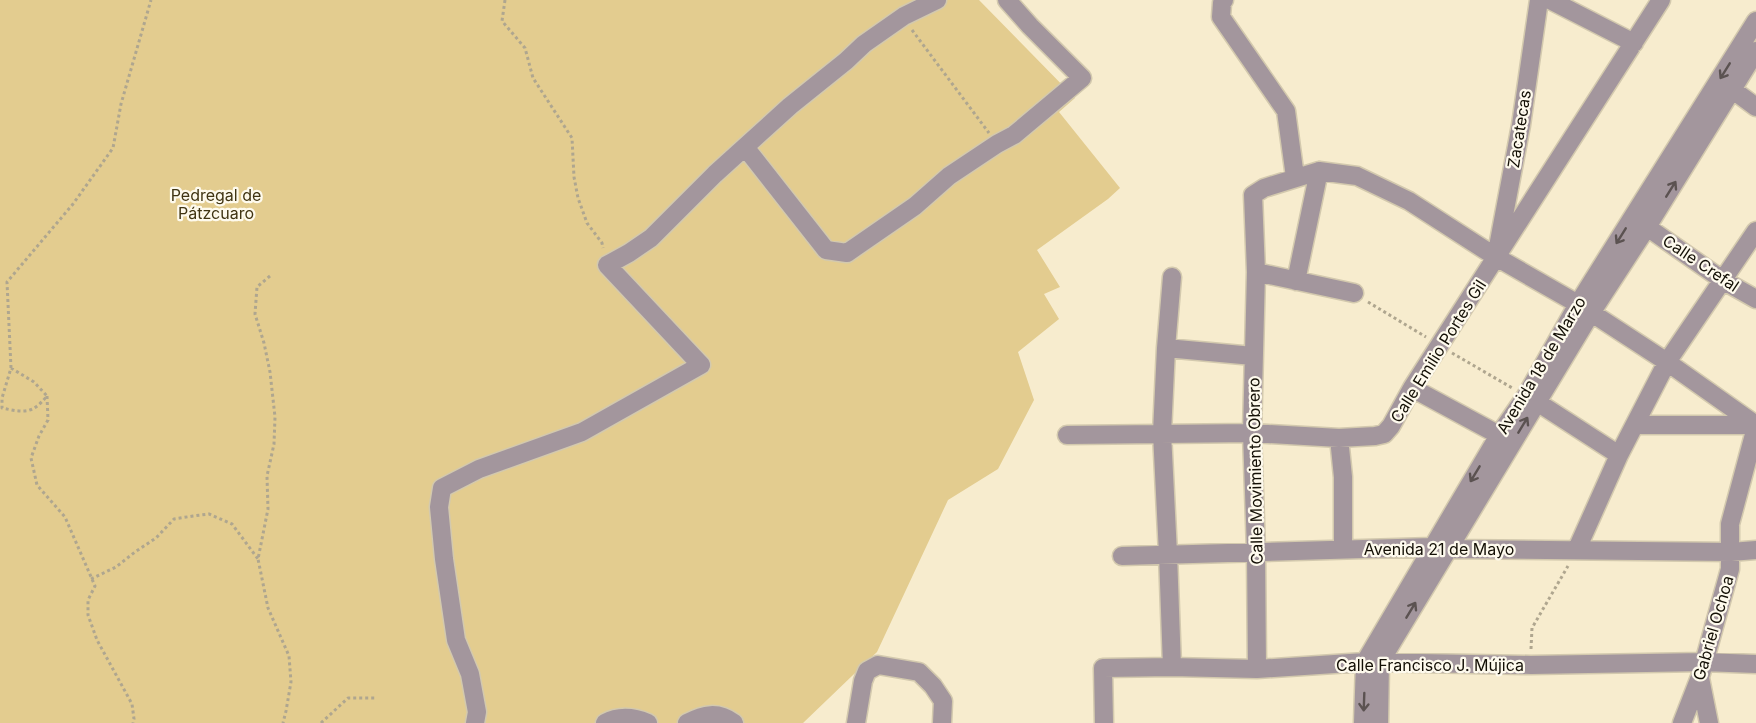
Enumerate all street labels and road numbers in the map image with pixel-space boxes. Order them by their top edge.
street label: Zacatecas [1503,89,1535,169]
street label: Calle Crefal [1659,230,1743,296]
street label: Calle Emilio Portes Gil [1386,276,1490,426]
street label: Avenida 18 de Marzo [1492,293,1590,437]
street label: Calle Movimiento Obrero [1243,377,1267,565]
street label: Avenida 21 de Mayo [1364,539,1514,559]
street label: Gabriel Ochoa [1688,573,1738,683]
street label: Calle Francisco J. Mújica [1336,655,1524,675]

